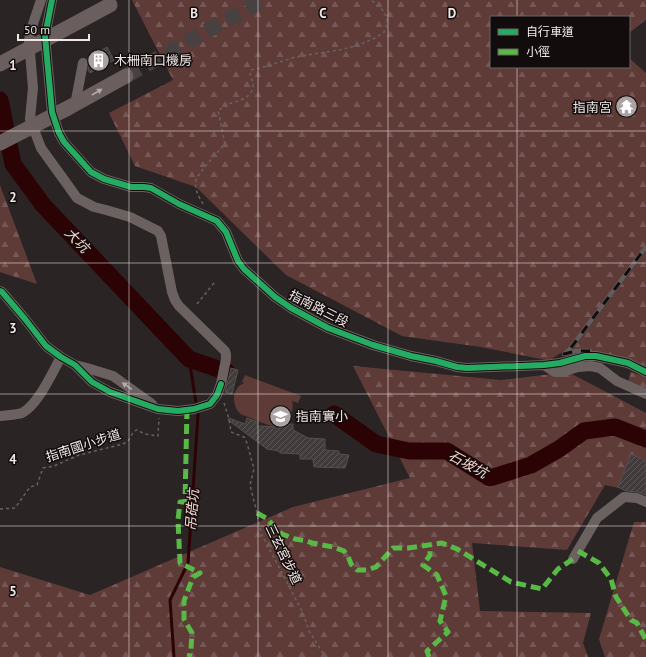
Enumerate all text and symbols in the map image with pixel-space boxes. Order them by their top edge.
text: B [190,5,198,22]
text: C [319,5,327,22]
text: D [448,5,456,22]
scale bar [18,16,89,42]
legend [490,16,630,68]
text: 50 m [24,22,50,37]
text: 自行車道 [526,24,574,39]
text: 小徑 [526,44,550,59]
building icon: 木柵南口機房 [85,47,111,73]
place label: 木柵南口機房 [114,52,192,69]
text: 1 [9,57,17,74]
one-way arrow [91,89,103,96]
temple icon: 指南宮 [614,94,640,120]
place label: 指南宮 [573,99,612,116]
text: 2 [9,189,17,206]
water label: 大坑 [61,224,95,258]
street label: 指南路三段 [286,286,352,331]
text: 3 [9,320,17,337]
one-way arrow [122,382,132,390]
school or university icon: 指南實小 [268,403,294,429]
place label: 指南實小 [296,408,348,425]
street label: 指南國小步道 [43,425,123,466]
water label: 石坡坑 [445,446,492,483]
text: 4 [9,451,17,468]
water label: 吊硞坑 [182,486,203,532]
street label: 三玄宮步道 [262,521,305,587]
text: 5 [9,583,17,600]

